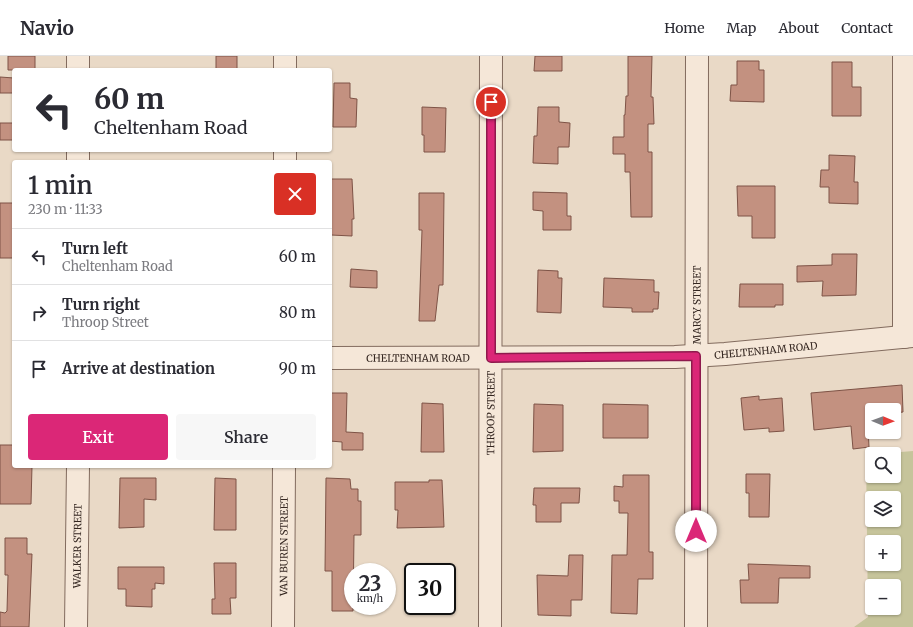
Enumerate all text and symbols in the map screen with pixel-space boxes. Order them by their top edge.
text: Navio [20,16,74,40]
text: Home [664,19,705,37]
text: Map [727,19,756,37]
text: About [778,19,819,37]
text: Contact [841,19,893,37]
text: 60 m [94,81,164,117]
icon: left [28,84,80,136]
pin [474,85,508,119]
icon: arrive [480,91,502,113]
text: Cheltenham Road [94,116,248,139]
text: 1 min [28,170,93,201]
button: close [274,173,316,215]
text: 230 m · 11:33 [28,201,103,218]
text: Turn left [62,239,128,258]
icon: left [28,246,50,268]
text: 60 m [279,247,316,266]
text: Cheltenham Road [62,258,173,275]
street label: MARCY STREET [690,265,704,344]
text: Turn right [62,295,140,314]
icon: right [28,302,50,324]
text: 80 m [279,303,316,322]
text: Throop Street [62,314,149,331]
street label: CHELTENHAM ROAD [714,339,818,362]
street label: CHELTENHAM ROAD [366,352,470,365]
icon: arrive [28,358,50,380]
text: Arrive at destination [62,359,215,378]
text: 90 m [279,359,316,378]
street label: THROOP STREET [484,371,497,455]
north arrow [865,403,901,439]
map controls [865,403,901,615]
button: Exit [28,414,168,460]
button: Share [176,414,316,460]
button: search [865,447,901,483]
button: layers [865,491,901,527]
street label: VAN BUREN STREET [277,496,291,597]
street label: WALKER STREET [70,504,85,589]
position arrow [675,510,717,552]
button: + [865,535,901,571]
speed limit sign: 30 [404,563,456,615]
text: 23 [359,571,381,596]
button: − [865,579,901,615]
text: km/h [357,592,383,605]

